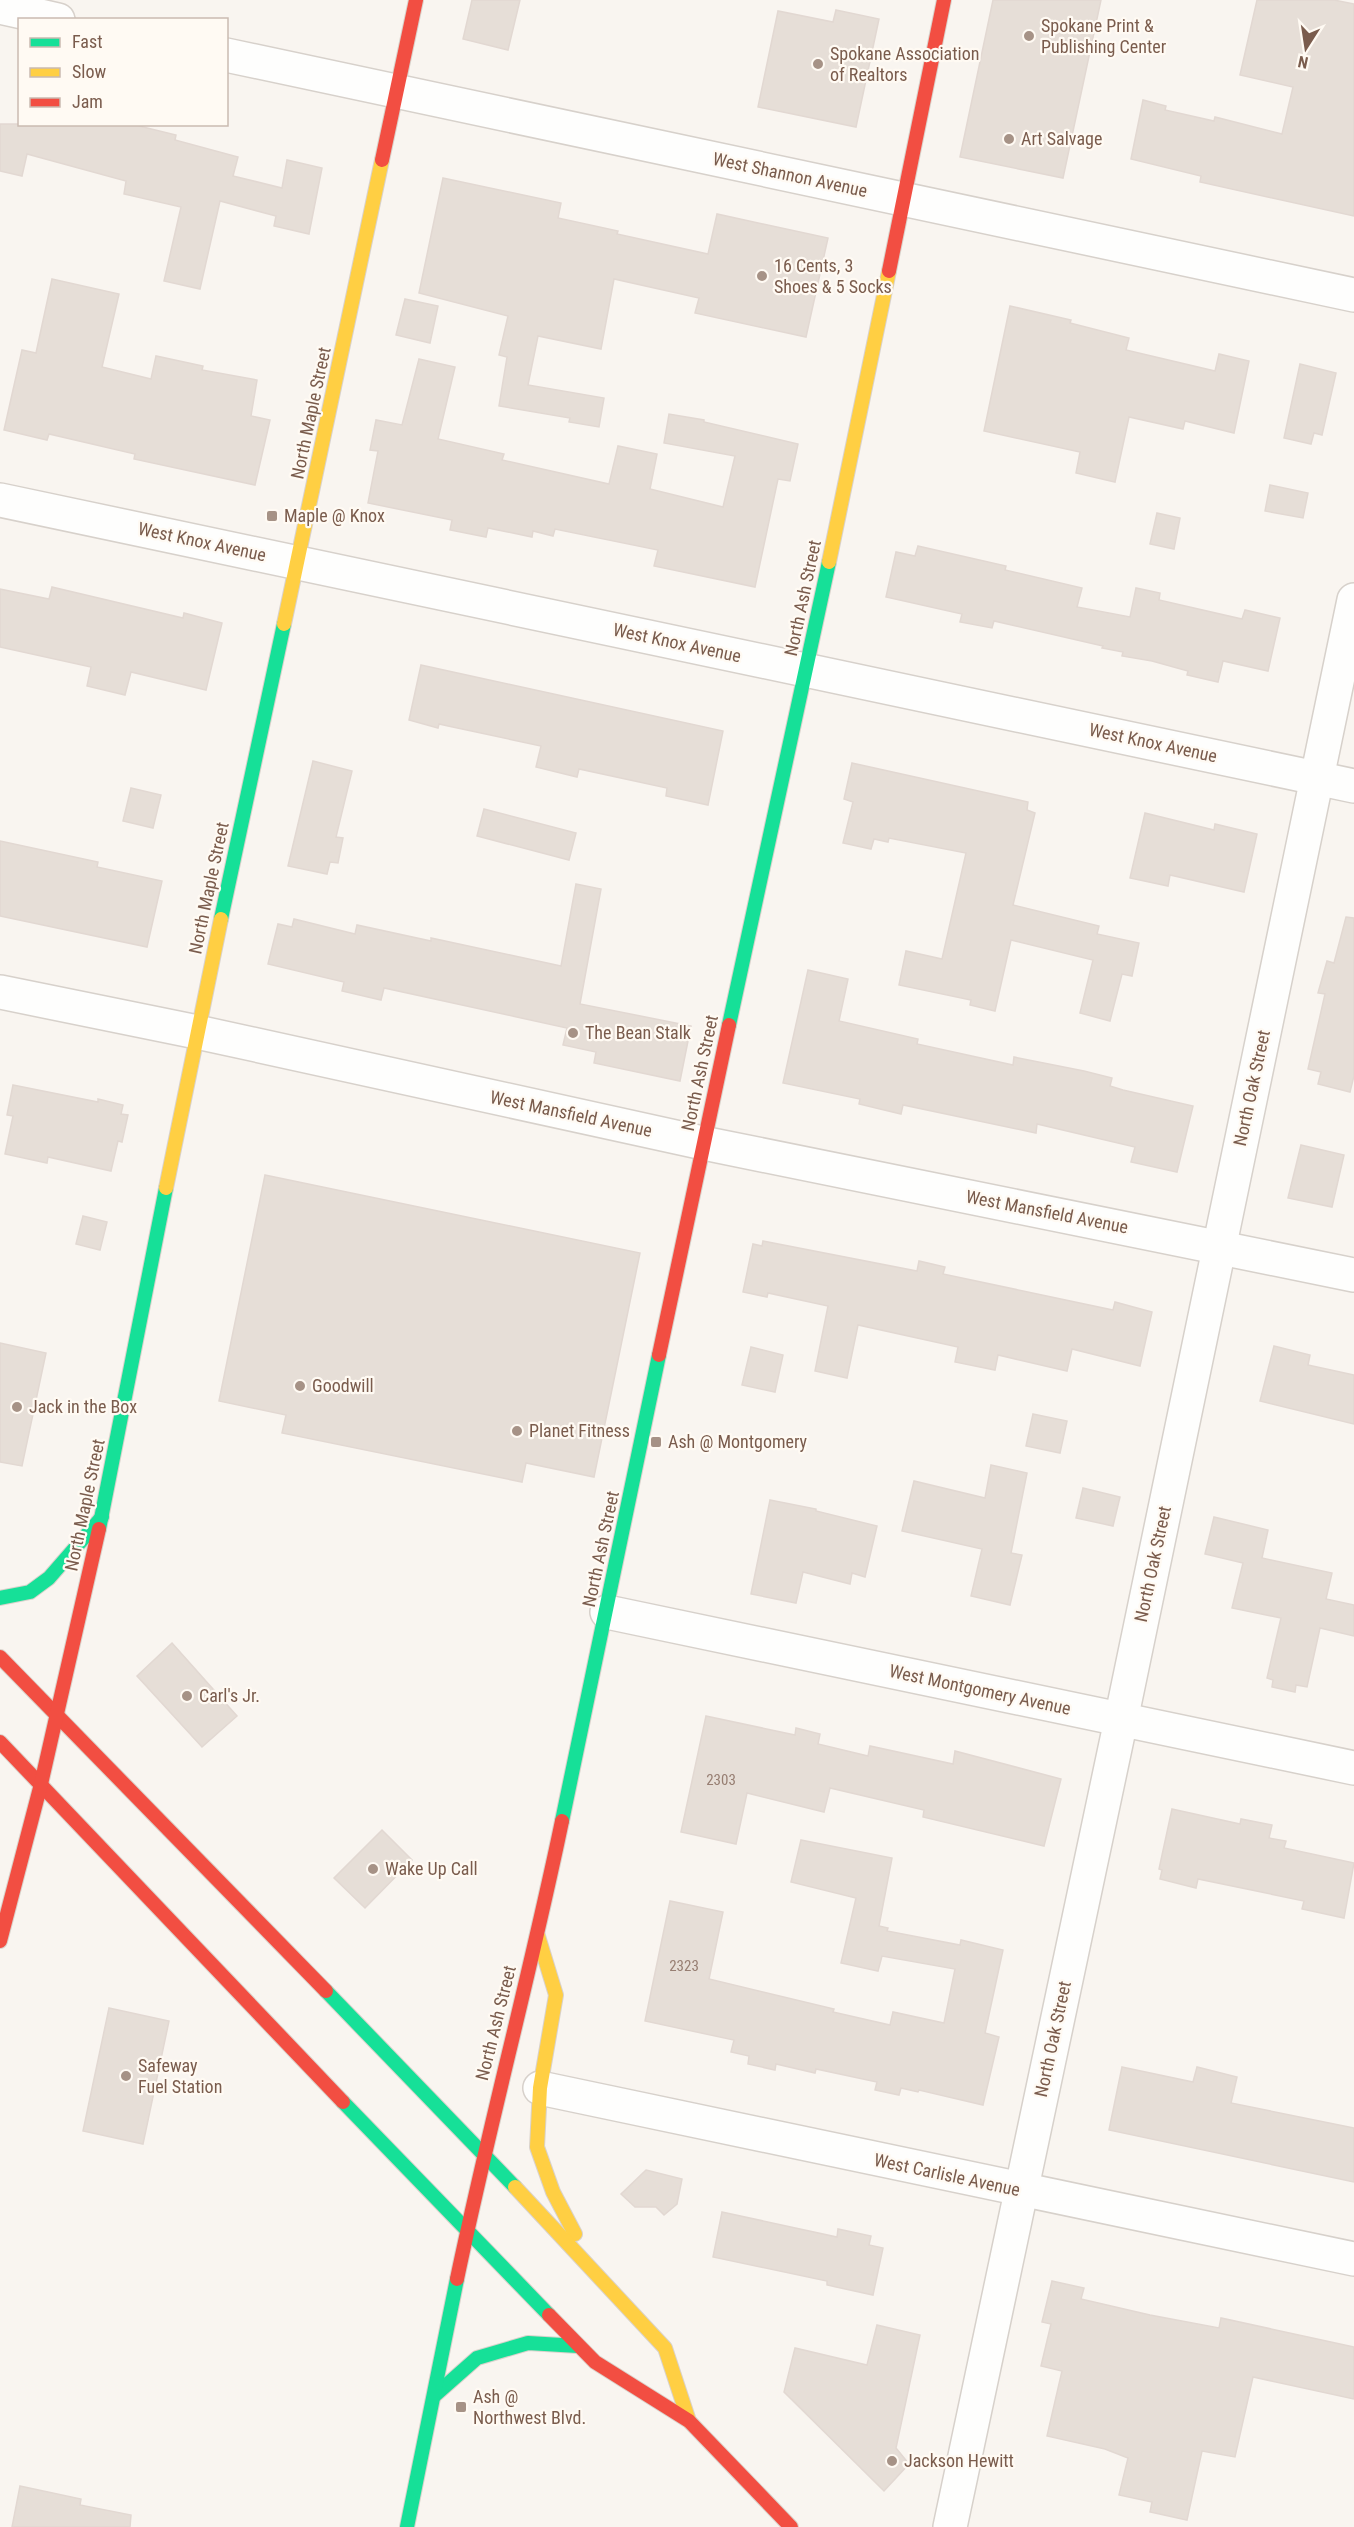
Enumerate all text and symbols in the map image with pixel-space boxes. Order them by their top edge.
place label: Spokane Print & Publishing Center [1041,15,1167,57]
legend [18,18,228,126]
north arrow [1276,18,1336,78]
marker: Spokane Print & Publishing Center [1022,29,1036,43]
text: Fast [72,31,103,52]
place label: Spokane Association of Realtors [830,43,979,85]
text: N [1296,52,1310,72]
marker: Spokane Association of Realtors [811,57,825,71]
text: Slow [72,61,107,82]
text: Jam [72,91,103,112]
place label: Art Salvage [1021,128,1102,149]
marker: Art Salvage [1002,132,1016,146]
street label: West Shannon Avenue [711,148,869,201]
place label: 16 Cents, 3 Shoes & 5 Socks [774,255,892,297]
marker: 16 Cents, 3 Shoes & 5 Socks [755,269,769,283]
street label: North Maple Street [286,345,335,481]
place label: Maple @ Knox [284,505,385,526]
marker: Maple @ Knox [265,509,279,523]
street label: West Knox Avenue [136,518,268,565]
street label: North Ash Street [780,538,825,658]
street label: West Knox Avenue [611,619,743,666]
street label: West Knox Avenue [1087,719,1219,766]
street label: North Maple Street [184,820,233,956]
street label: North Ash Street [677,1013,722,1133]
place label: The Bean Stalk [585,1022,691,1043]
marker: The Bean Stalk [566,1026,580,1040]
street label: North Oak Street [1229,1028,1274,1148]
street label: West Mansfield Avenue [488,1086,654,1141]
street label: West Mansfield Avenue [964,1185,1130,1238]
place label: Goodwill [312,1375,374,1396]
marker: Goodwill [293,1379,307,1393]
place label: Jack in the Box [29,1396,137,1417]
marker: Jack in the Box [10,1400,24,1414]
place label: Planet Fitness [529,1420,630,1441]
marker: Planet Fitness [510,1424,524,1438]
place label: Ash @ Montgomery [668,1431,808,1452]
marker: Ash @ Montgomery [649,1435,663,1449]
street label: North Maple Street [60,1437,109,1573]
street label: North Ash Street [578,1489,623,1609]
street label: North Oak Street [1130,1504,1175,1624]
street label: West Montgomery Avenue [887,1660,1073,1719]
place label: Carl's Jr. [199,1685,260,1706]
marker: Carl's Jr. [180,1689,194,1703]
house number: 2303 [706,1771,736,1789]
place label: Wake Up Call [385,1858,478,1879]
marker: Wake Up Call [366,1862,380,1876]
house number: 2323 [669,1957,699,1975]
street label: North Ash Street [471,1963,520,2083]
street label: North Oak Street [1030,1979,1075,2099]
place label: Safeway Fuel Station [138,2055,222,2097]
marker: Safeway Fuel Station [119,2069,133,2083]
street label: West Carlisle Avenue [872,2149,1022,2200]
place label: Ash @ Northwest Blvd. [473,2386,586,2428]
marker: Ash @ Northwest Blvd. [454,2400,468,2414]
place label: Jackson Hewitt [904,2450,1014,2471]
marker: Jackson Hewitt [885,2454,899,2468]

